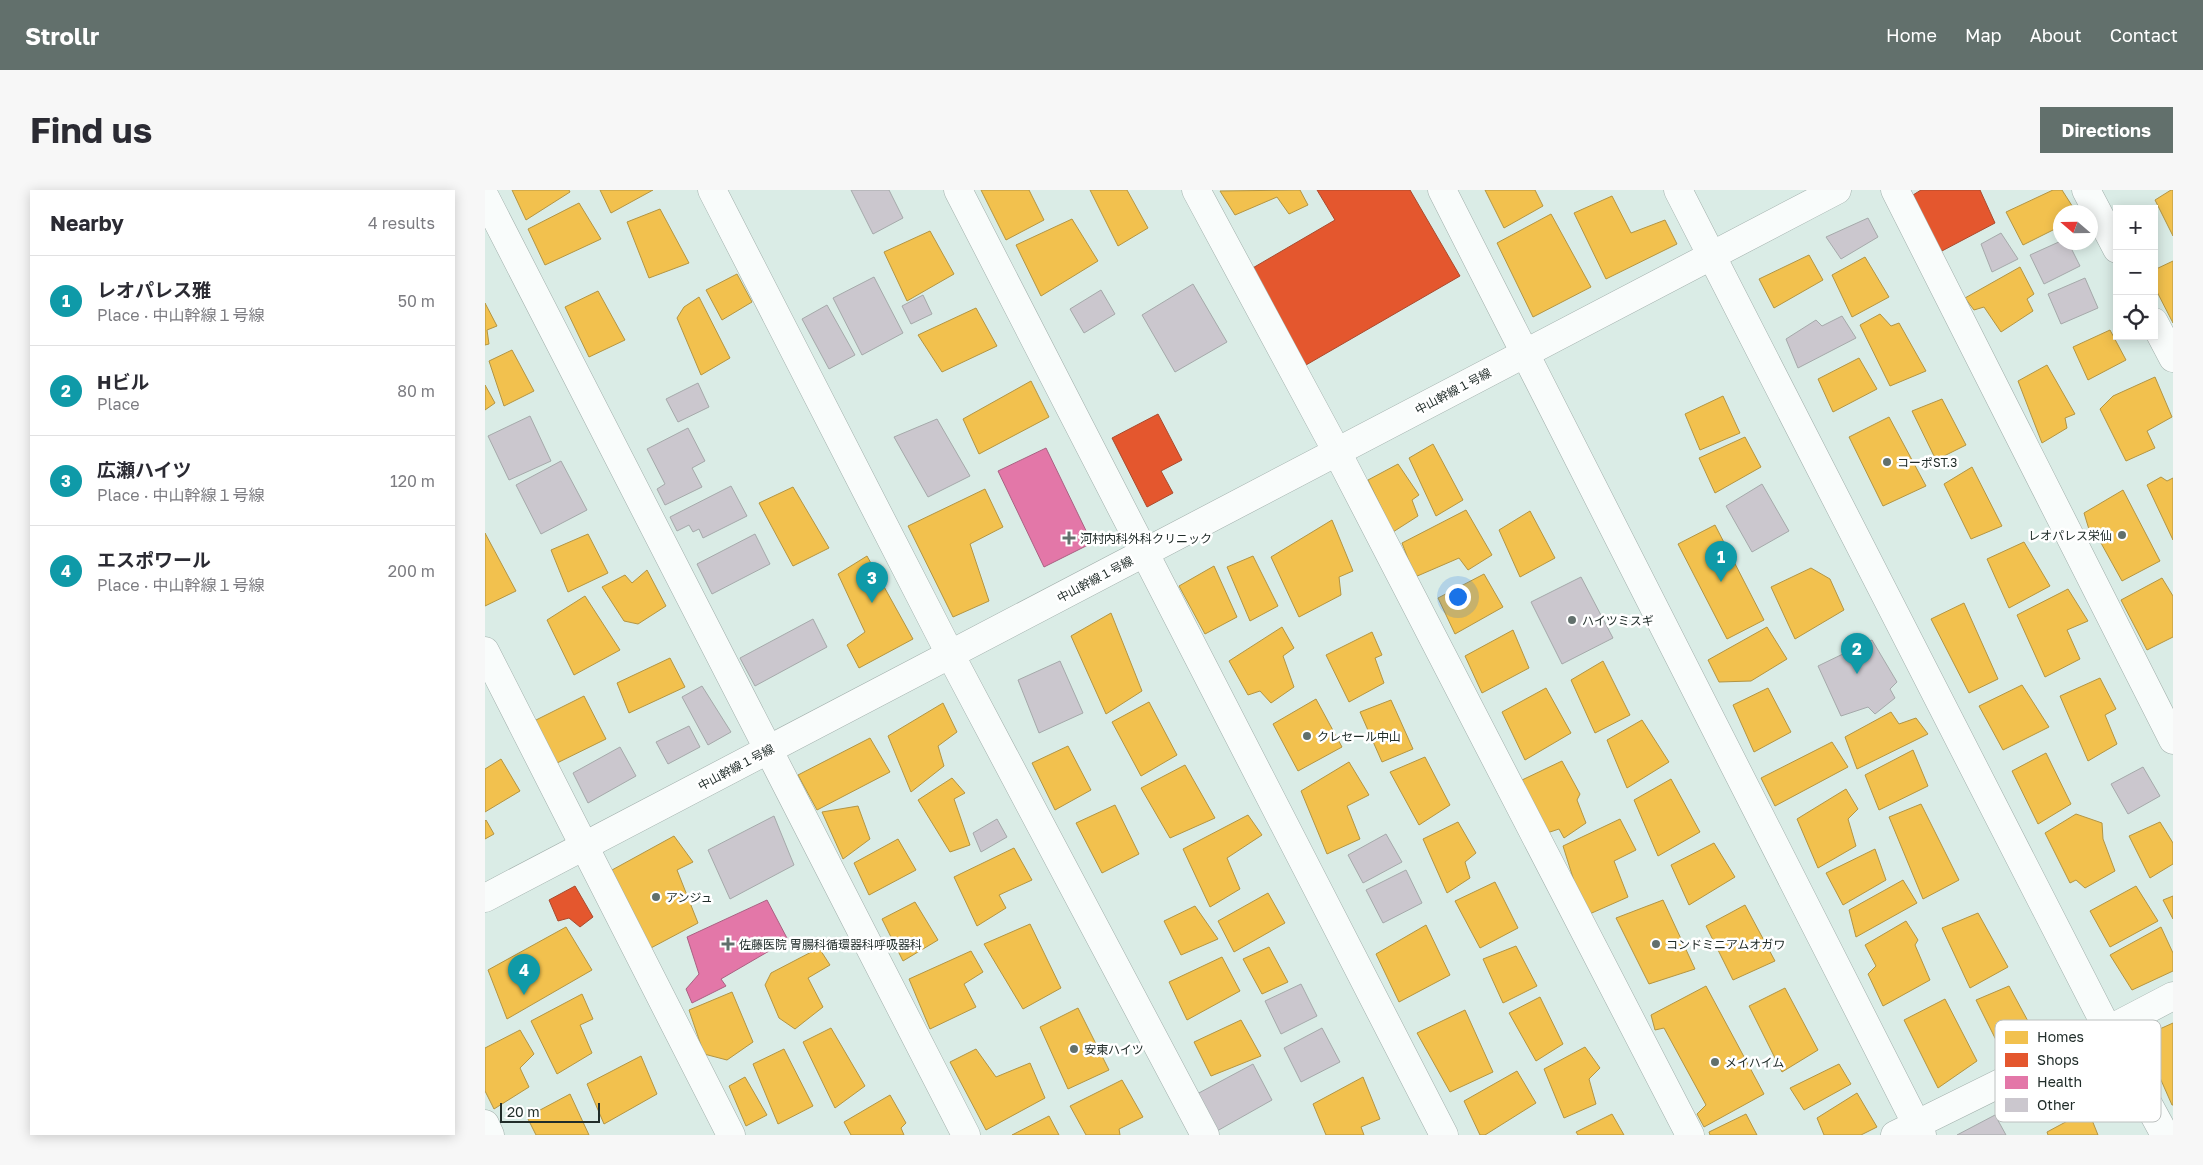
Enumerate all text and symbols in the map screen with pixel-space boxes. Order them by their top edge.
text: Strollr [25,21,99,50]
text: Home [1886,24,1937,46]
text: Map [1965,24,2002,46]
text: About [2030,24,2082,46]
text: Contact [2110,24,2178,46]
button: Directions [2040,107,2173,153]
text: Find us [30,109,152,151]
north arrow [2053,205,2098,250]
map controls [2113,205,2158,340]
button: + [2113,205,2158,250]
text: Nearby [50,210,124,236]
text: 4 results [368,213,435,233]
button: − [2113,250,2158,295]
text: レオパレス雅 [97,278,211,301]
text: 1 [62,291,70,311]
text: 50 m [398,291,435,311]
button: locate [2113,295,2158,340]
text: Place · 中山幹線１号線 [97,305,264,325]
street label: 中山幹線１号線 [1412,365,1494,417]
text: Hビル [97,370,149,393]
text: 2 [61,381,71,401]
text: 80 m [397,381,435,401]
text: Place [97,394,140,414]
place label: コーポST.3 [1897,455,1957,470]
marker: コーポST.3 [1881,456,1893,468]
text: 広瀬ハイツ [97,458,192,481]
text: 3 [61,471,71,491]
text: 120 m [390,471,435,491]
text: Place · 中山幹線１号線 [97,485,264,505]
place label: レオパレス栄仙 [2028,528,2112,543]
marker: レオパレス栄仙 [2116,529,2128,541]
marker: 河村内科外科クリニック [1062,531,1076,545]
place label: 河村内科外科クリニック [1080,531,1212,546]
pin: 1 [1705,541,1737,582]
text: エスポワール [97,548,211,571]
street label: 中山幹線１号線 [1054,553,1136,605]
text: 4 [61,561,71,581]
text: 200 m [388,561,435,581]
pin: 3 [856,562,888,603]
text: Place · 中山幹線１号線 [97,575,264,595]
your location [1445,584,1471,610]
place label: ハイツミスギ [1582,613,1654,628]
marker: ハイツミスギ [1566,614,1578,626]
pin: 2 [1841,633,1873,674]
place label: クレセール中山 [1317,729,1401,744]
marker: クレセール中山 [1301,730,1313,742]
street label: 中山幹線１号線 [695,741,777,793]
place label: アンジュ [666,890,713,905]
marker: アンジュ [650,891,662,903]
marker: 佐藤医院 胃腸科循環器科呼吸器科 [721,937,735,951]
place label: 佐藤医院 胃腸科循環器科呼吸器科 [739,937,922,952]
place label: コンドミニアムオガワ [1666,937,1785,952]
marker: コンドミニアムオガワ [1650,938,1662,950]
pin: 4 [508,954,540,995]
legend [1995,1020,2161,1122]
text: Homes [2037,1028,2084,1045]
place label: 安東ハイツ [1084,1042,1144,1057]
marker: 安東ハイツ [1068,1043,1080,1055]
text: Shops [2037,1051,2079,1068]
place label: メイハイム [1725,1055,1784,1070]
marker: メイハイム [1709,1056,1721,1068]
text: Health [2037,1073,2082,1090]
text: Other [2037,1096,2076,1113]
scale bar [500,1100,600,1123]
text: 20 m [507,1103,540,1120]

